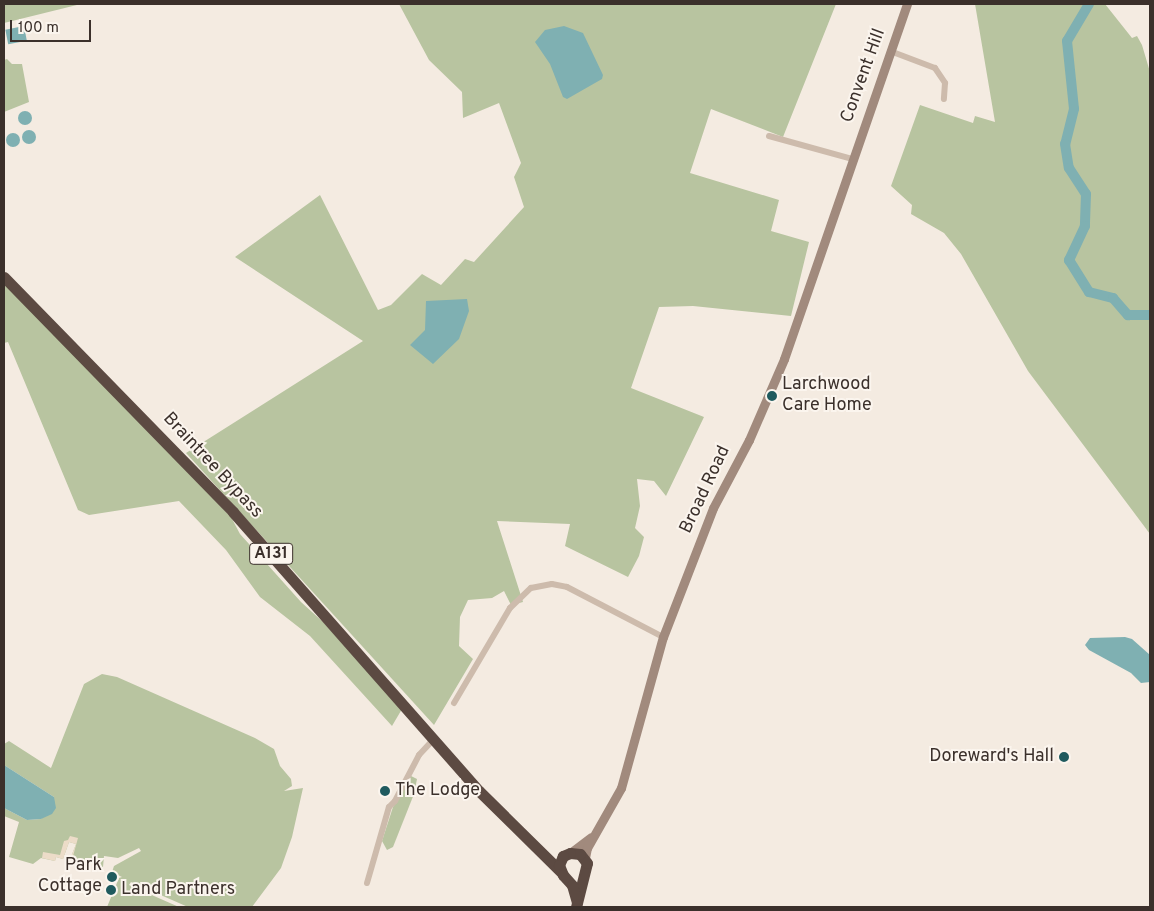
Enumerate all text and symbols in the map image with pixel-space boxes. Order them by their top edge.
scale bar [12,10,94,42]
text: 100 m [18,19,59,38]
street label: Convent Hill [837,26,891,126]
place label: Larchwood Care Home [782,375,872,418]
marker: Larchwood Care Home [766,390,778,402]
street label: Braintree Bypass [157,409,267,523]
street label: Broad Road [676,443,736,537]
road number: A131 [248,540,294,568]
place label: Doreward's Hall [929,746,1054,768]
marker: Doreward's Hall [1058,751,1070,763]
place label: The Lodge [395,780,480,802]
marker: The Lodge [379,785,391,797]
place label: Park Cottage [38,856,102,899]
marker: Park Cottage [106,871,118,883]
place label: Land Partners [121,879,235,901]
marker: Land Partners [105,884,117,896]

